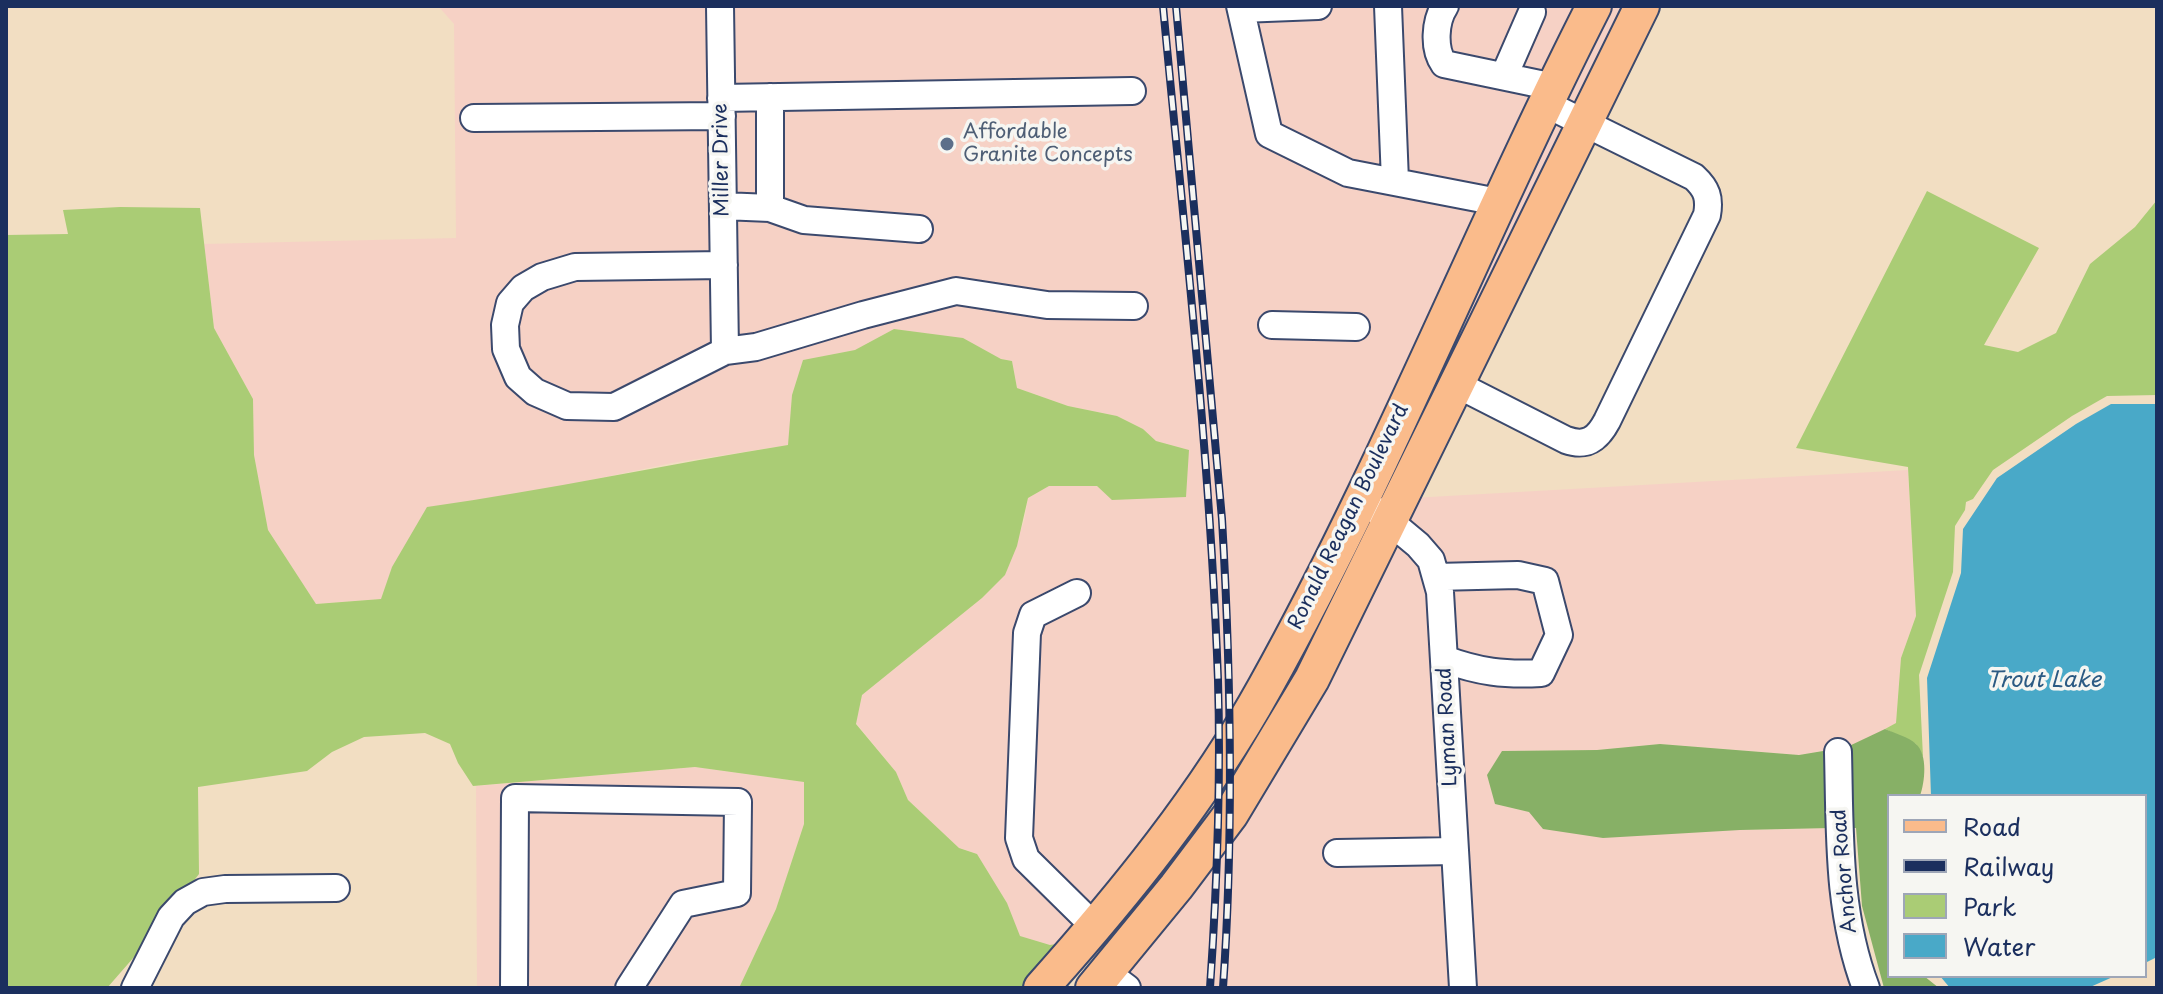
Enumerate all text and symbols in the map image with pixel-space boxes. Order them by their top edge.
street label: Miller Drive [709,103,735,217]
place label: Affordable Granite Concepts [963,120,1133,167]
marker: Affordable Granite Concepts [938,135,956,153]
street label: Ronald Reagan Boulevard [1284,400,1414,634]
street label: Lyman Road [1433,667,1463,787]
water label: Trout Lake [1987,668,2101,694]
legend [1887,794,2147,978]
street label: Anchor Road [1828,808,1862,934]
text: Road [1963,808,2021,844]
text: Railway [1963,848,2054,884]
text: Park [1963,888,2017,924]
text: Water [1963,928,2035,964]

